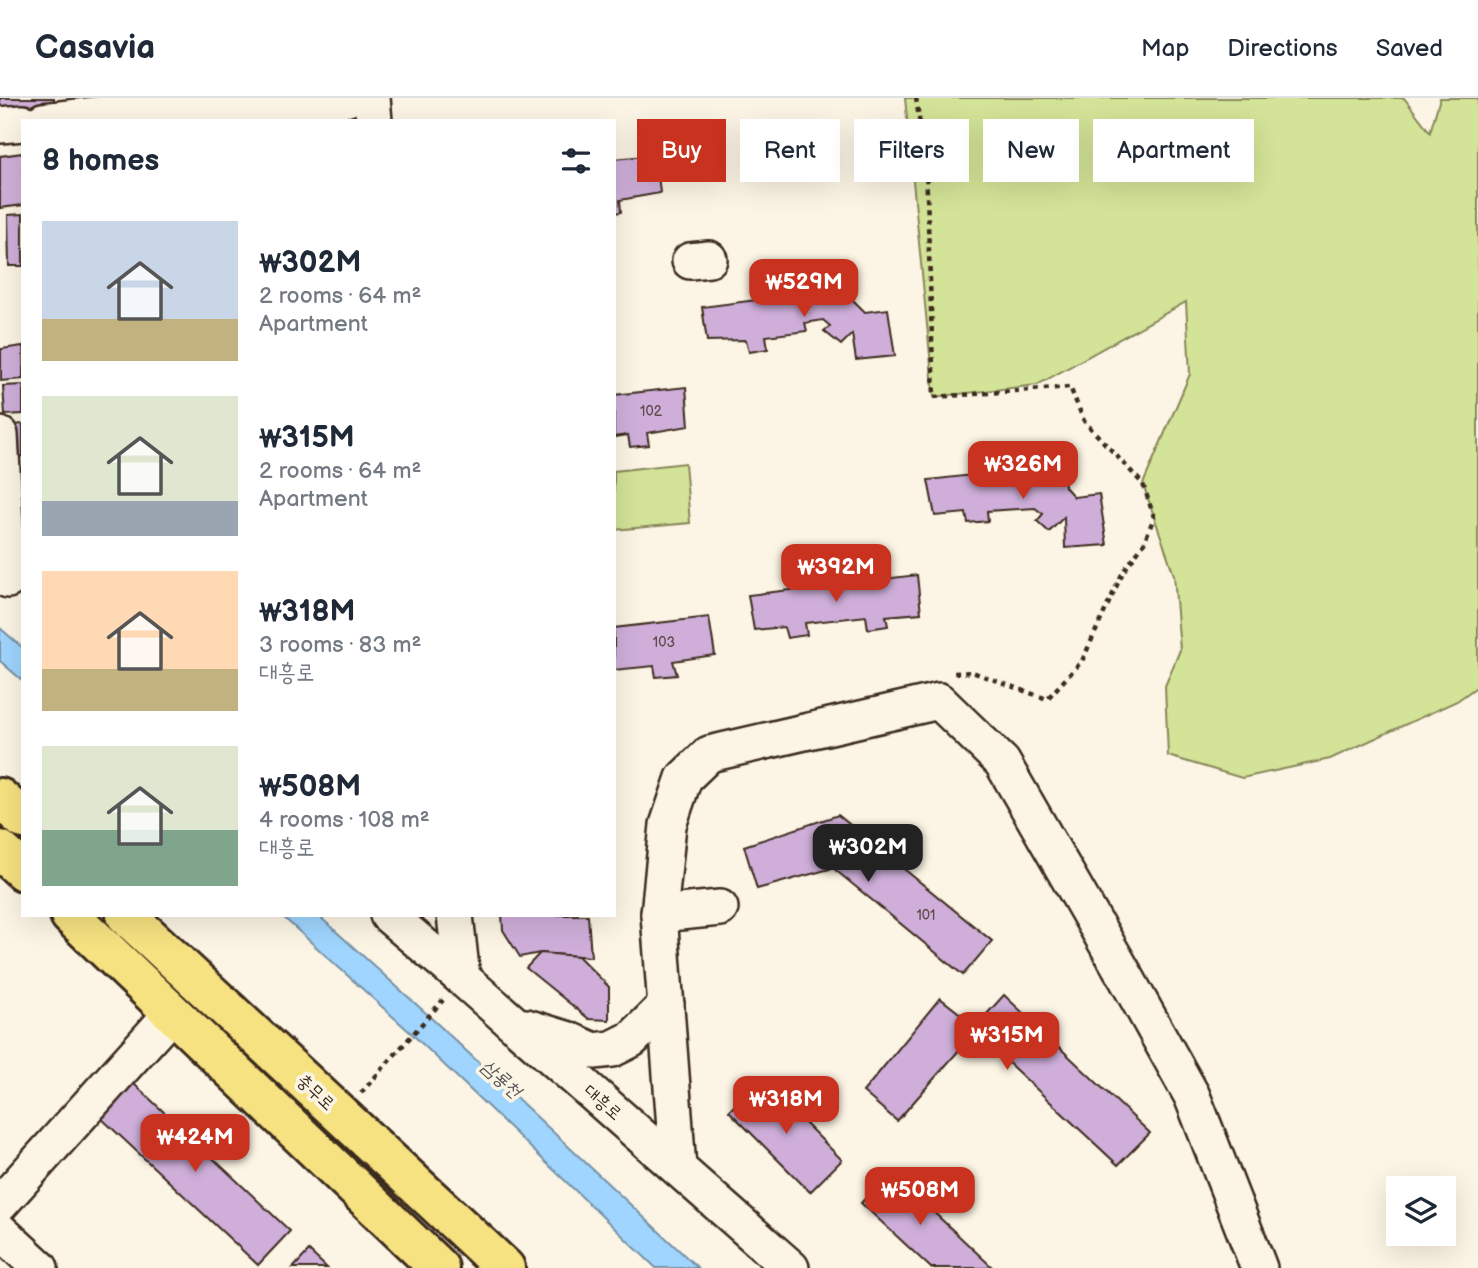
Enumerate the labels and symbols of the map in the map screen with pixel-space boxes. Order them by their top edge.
pin: ₩529M [755,260,853,319]
house number: 102 [640,403,663,420]
pin: ₩326M [974,442,1072,501]
pin: ₩392M [787,545,885,604]
house number: 103 [653,634,675,651]
pin: ₩302M [819,824,917,884]
house number: 101 [916,907,936,924]
pin: ₩315M [958,1012,1056,1072]
water label: 삼룡천 [476,1055,527,1104]
street label: 충무로 [293,1070,339,1115]
pin: ₩318M [737,1076,835,1136]
street label: 대흥로 [579,1080,626,1125]
pin: ₩424M [146,1114,244,1174]
pin: ₩508M [871,1168,969,1227]

